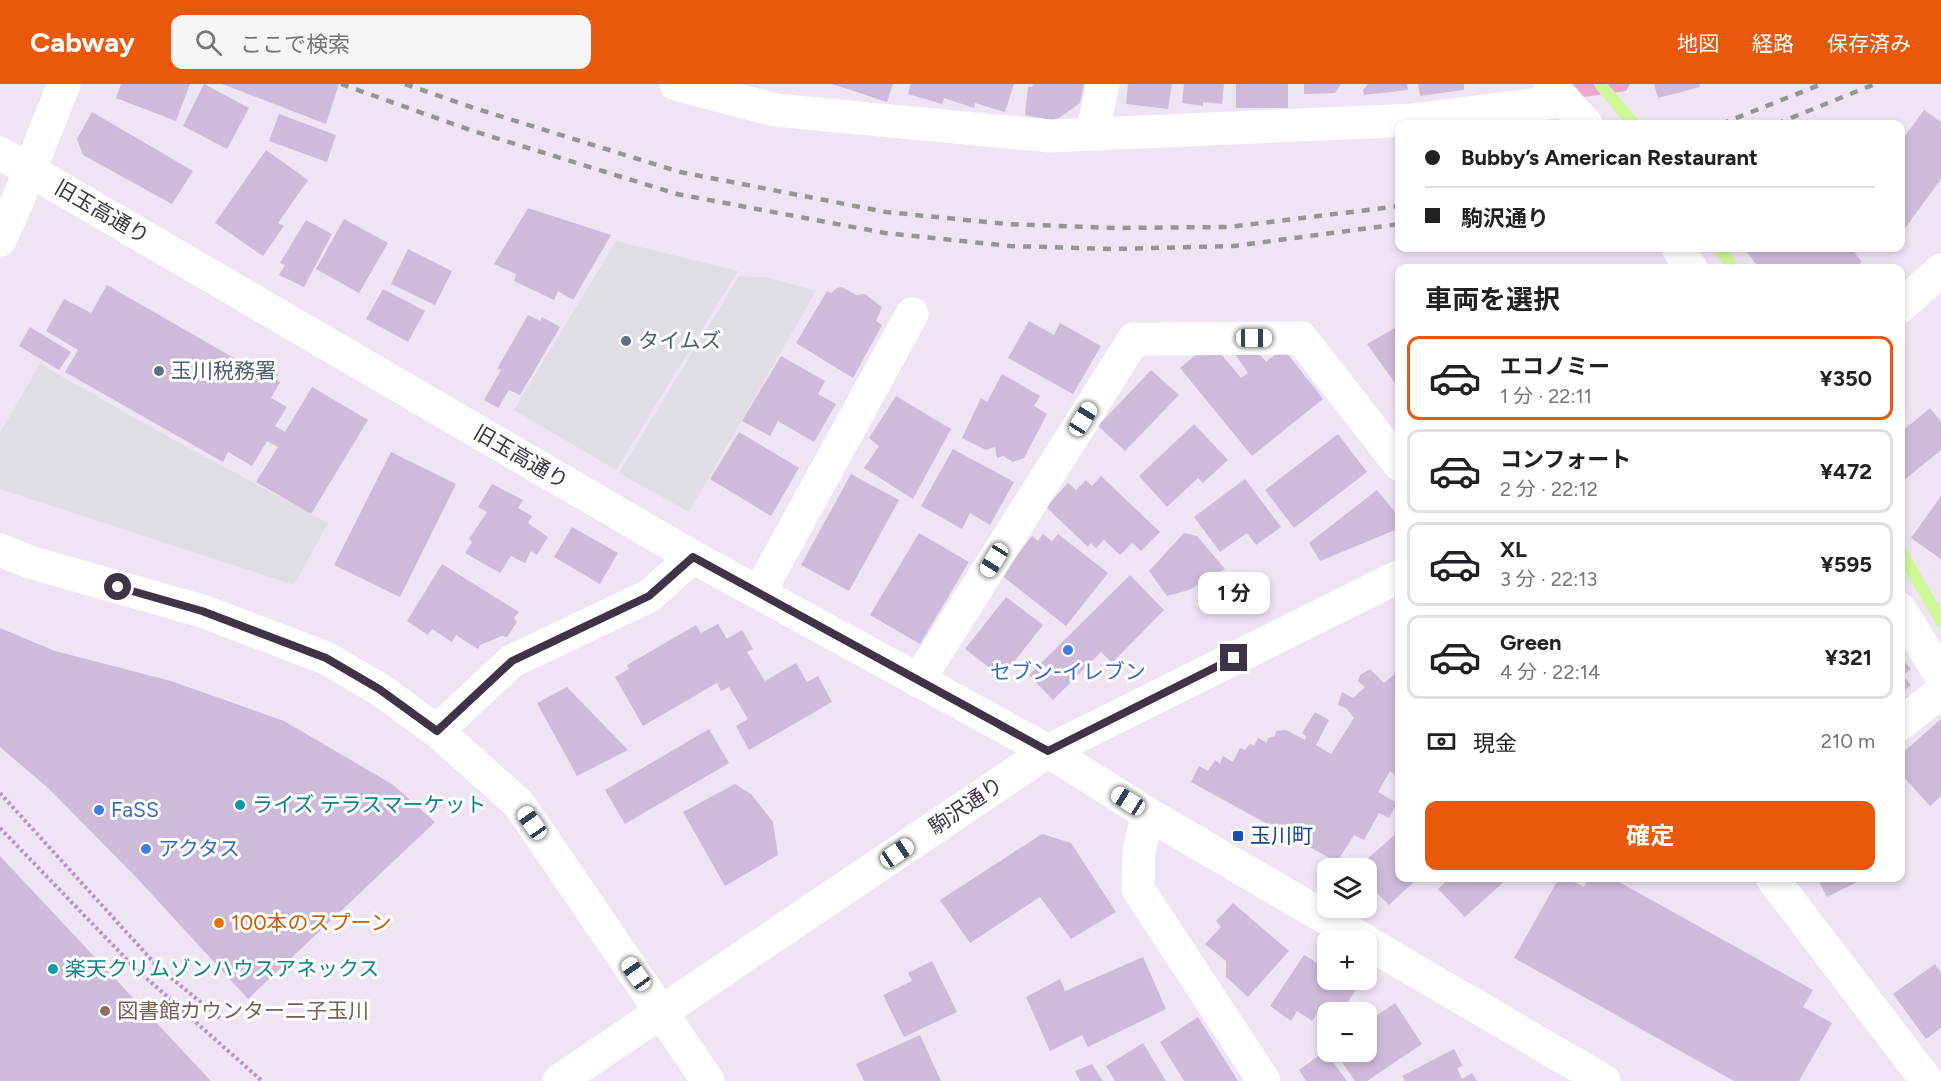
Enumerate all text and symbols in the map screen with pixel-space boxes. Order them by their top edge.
search box [171,15,591,69]
text: Cabway [30,25,135,59]
icon: search [192,26,225,59]
text: ここで検索 [240,31,350,58]
text: 地図 [1677,31,1719,56]
text: 経路 [1752,31,1794,56]
text: 保存済み [1827,31,1911,56]
text: Bubby’s American Restaurant [1461,144,1758,171]
street label: 旧玉高通り [51,174,154,249]
text: 駒沢通り [1461,205,1549,232]
text: 車両を選択 [1425,283,1560,316]
place label: タイムズ [638,328,722,353]
car [1236,329,1272,347]
marker: タイムズ [619,334,633,348]
icon: car [1428,351,1482,405]
text: エコノミー [1500,353,1610,380]
place label: 玉川税務署 [171,358,276,383]
marker: 玉川税務署 [152,364,166,378]
text: ¥350 [1820,365,1872,392]
text: 1 分 · 22:11 [1500,384,1592,408]
car [1066,399,1100,439]
street label: 旧玉高通り [470,419,573,494]
icon: car [1428,444,1482,498]
text: コンフォート [1500,446,1631,473]
text: ¥472 [1820,458,1872,485]
text: 2 分 · 22:12 [1500,477,1598,501]
text: XL [1500,536,1527,563]
icon: car [1428,537,1482,591]
car [977,540,1011,580]
text: ¥595 [1821,551,1872,578]
text: 3 分 · 22:13 [1500,567,1597,591]
callout: 1 分 [1198,571,1270,613]
route start [104,573,131,600]
text: 1 分 [1217,581,1251,605]
text: Green [1500,629,1562,656]
icon: car [1428,630,1482,684]
marker: セブン-イレブン [1061,643,1075,657]
route end [1220,644,1247,671]
text: ¥321 [1825,644,1872,671]
place label: セブン-イレブン [990,659,1146,684]
text: 4 分 · 22:14 [1500,660,1600,684]
icon: cash [1425,725,1458,758]
text: 210 m [1821,729,1875,753]
text: 現金 [1473,730,1517,757]
street label: 駒沢通り [924,772,1008,839]
car [1108,784,1148,818]
place label: ライズ テラスマーケット [252,792,487,817]
place label: FaSS [111,797,159,822]
marker: ライズ テラスマーケット [233,798,247,812]
button: 確定 [1425,801,1875,870]
marker: FaSS [92,803,106,817]
car [514,803,550,843]
place label: 玉川町 [1250,823,1313,848]
marker: 玉川町 [1231,829,1245,843]
car [877,835,917,871]
place label: アクタス [158,836,240,861]
marker: アクタス [139,842,153,856]
map controls [1317,858,1377,1062]
button: layers [1317,858,1377,918]
place label: 100本のスプーン [231,910,392,935]
marker: 100本のスプーン [212,916,226,930]
button: + [1317,930,1377,990]
car [618,954,654,994]
place label: 楽天クリムゾンハウスアネックス [65,956,379,981]
marker: 楽天クリムゾンハウスアネックス [46,962,60,976]
place label: 図書館カウンター二子玉川 [117,998,369,1023]
button: − [1317,1002,1377,1062]
marker: 図書館カウンター二子玉川 [98,1004,112,1018]

